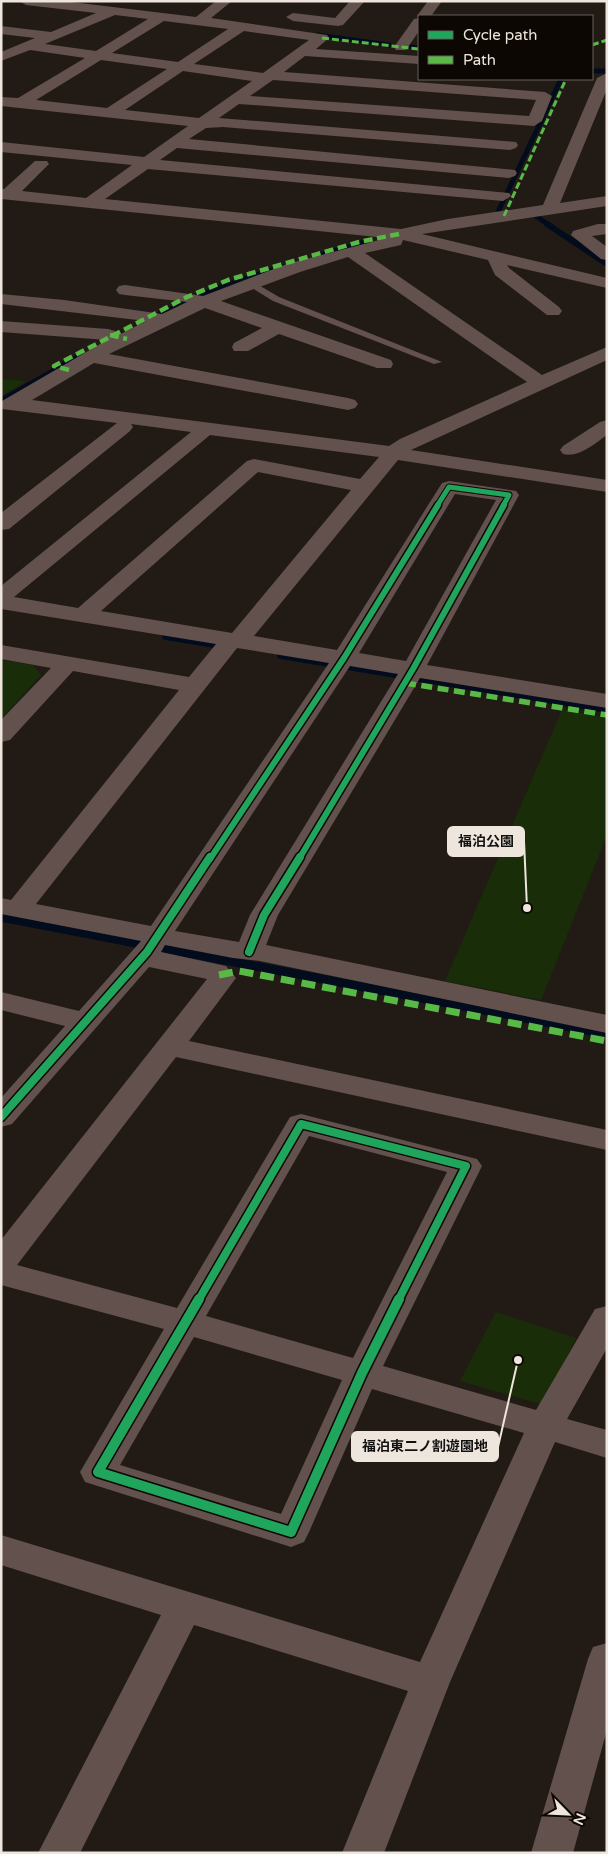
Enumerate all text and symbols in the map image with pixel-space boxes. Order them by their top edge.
legend [418,15,593,80]
text: Cycle path [463,26,537,44]
text: Path [463,51,496,69]
callout: 福泊公園 [448,827,524,856]
text: 福泊公園 [458,833,514,850]
callout: 福泊東二ノ割遊園地 [352,1432,498,1461]
text: 福泊東二ノ割遊園地 [362,1438,488,1455]
north arrow [543,1789,593,1839]
text: N [569,1810,589,1828]

